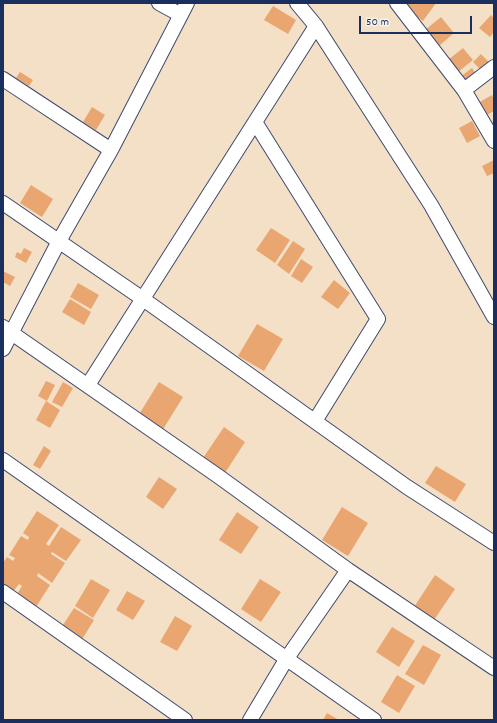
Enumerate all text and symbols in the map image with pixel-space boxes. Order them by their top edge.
scale bar [361,8,474,34]
text: 50 m [366,14,389,31]

